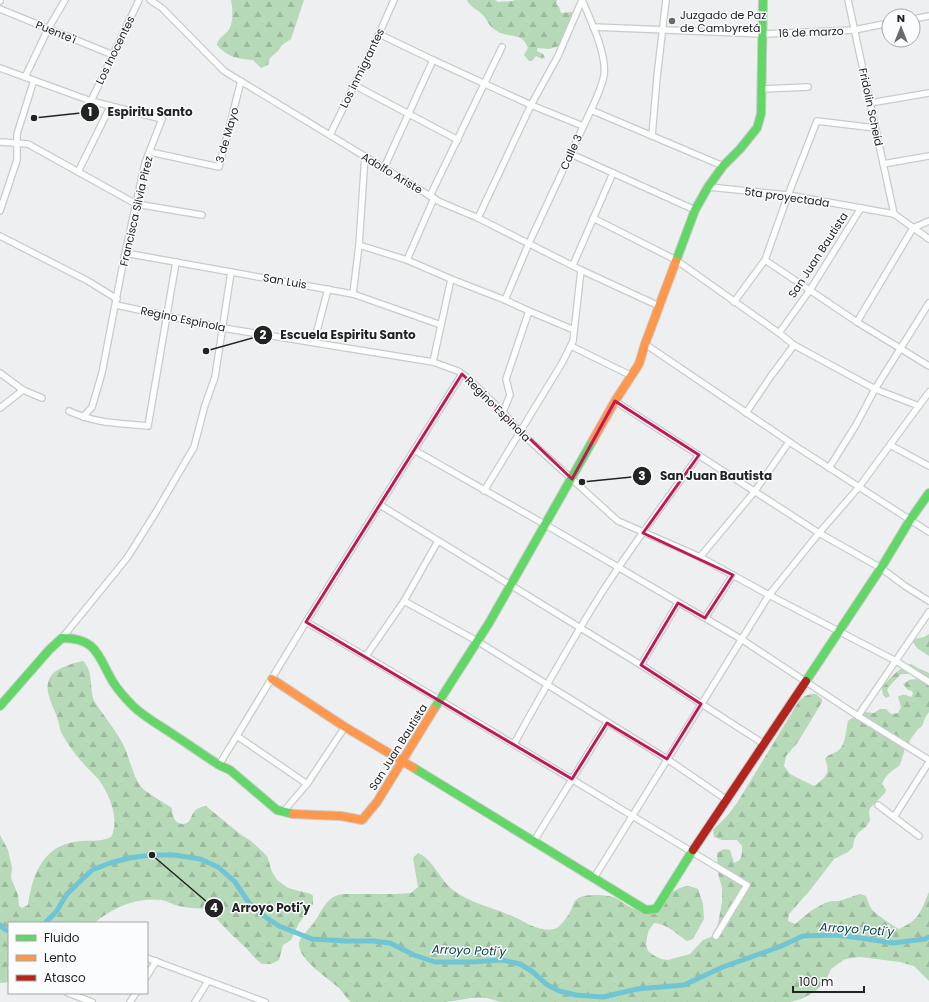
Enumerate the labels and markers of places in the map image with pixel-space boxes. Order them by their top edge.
place label: Juzgado de Paz de Cambyretá [680,7,766,36]
marker: Juzgado de Paz de Cambyretá [667,16,677,26]
callout: Espiritu Santo [80,100,201,124]
callout: Escuela Espiritu Santo [253,323,424,347]
callout: San Juan Bautista [632,464,780,488]
callout: Arroyo Poti´y [204,896,318,920]

